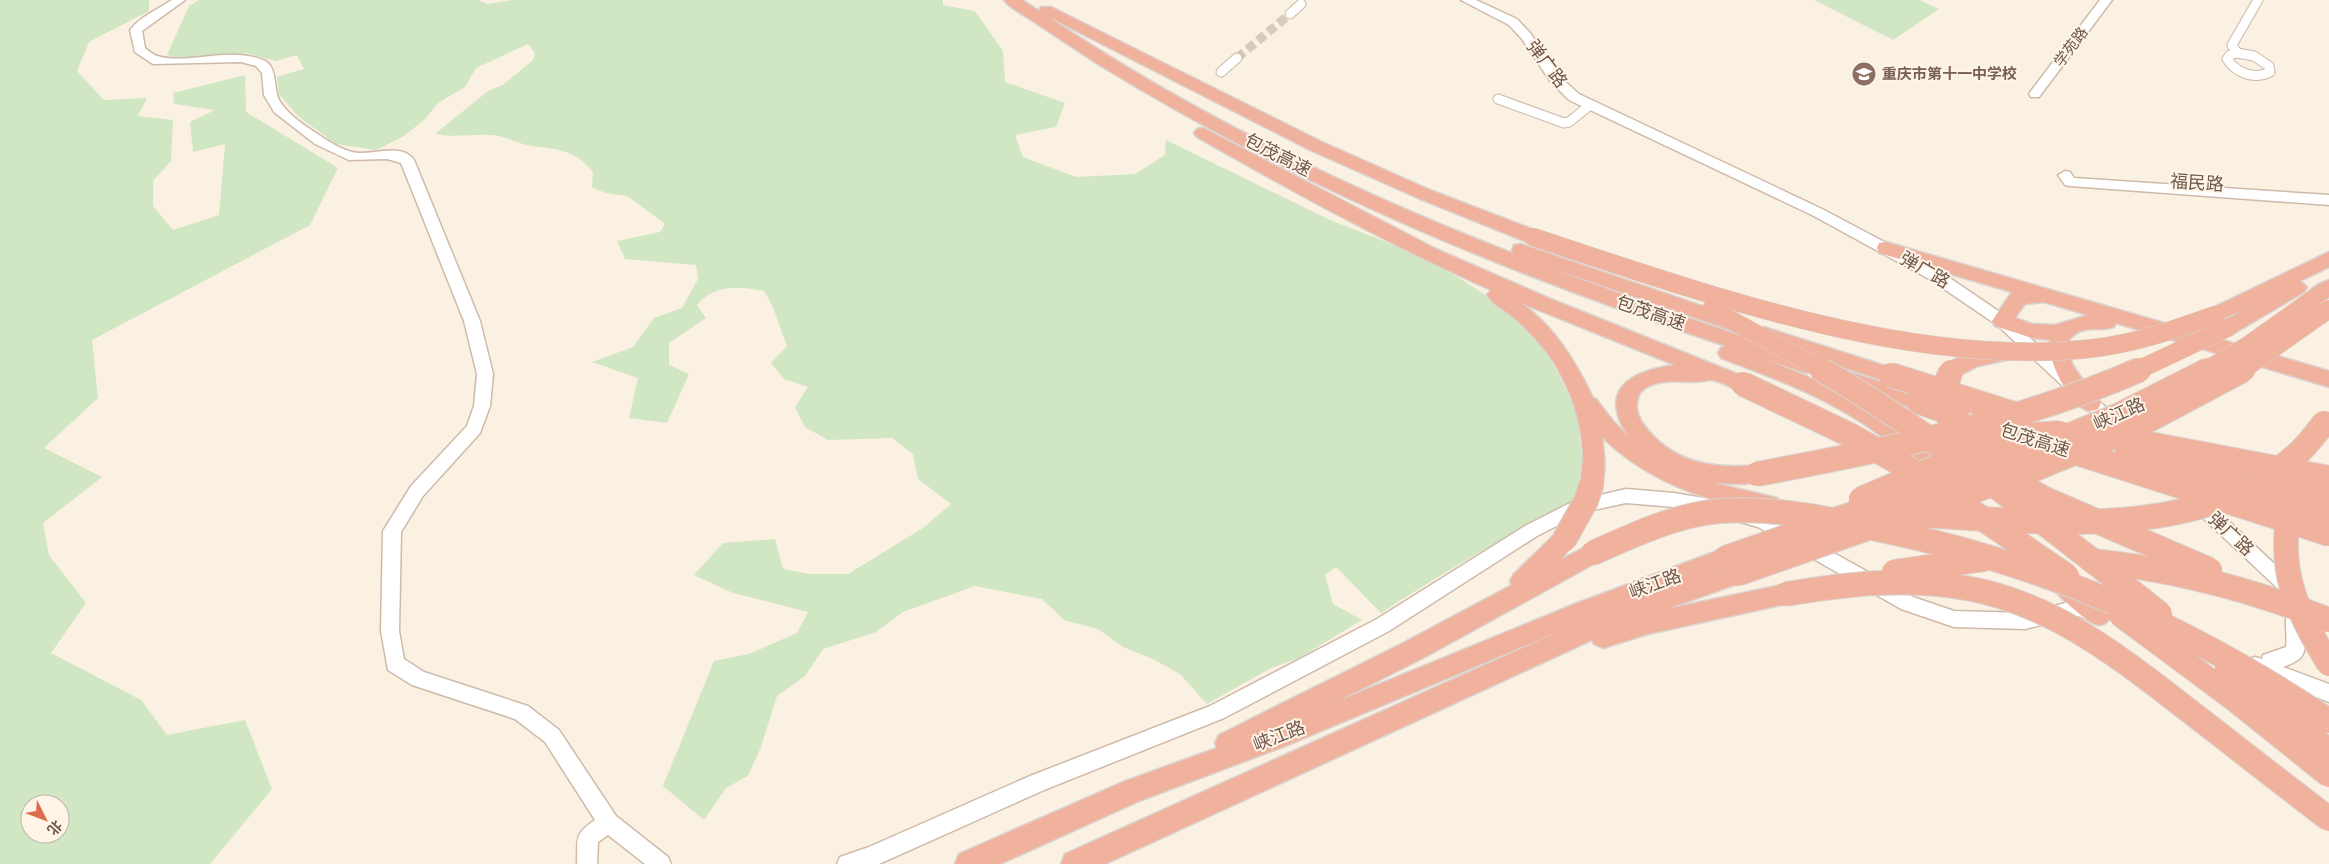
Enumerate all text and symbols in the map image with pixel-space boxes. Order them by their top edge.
street label: 学苑路 [2049,23,2093,71]
street label: 弹广路 [1521,35,1573,93]
school or university icon: 重庆市第十一中学校 [1851,61,1877,87]
place label: 重庆市第十一中学校 [1882,64,2017,84]
street label: 包茂高速 [1240,128,1316,182]
street label: 福民路 [2169,169,2225,197]
street label: 弹广路 [1896,246,1954,294]
street label: 包茂高速 [1613,290,1689,336]
street label: 峡江路 [2089,392,2149,436]
street label: 包茂高速 [1997,417,2073,463]
street label: 弹广路 [2203,507,2259,561]
street label: 峡江路 [1626,563,1684,605]
street label: 峡江路 [1249,715,1309,757]
north arrow [20,794,70,844]
text: 北 [43,816,66,839]

